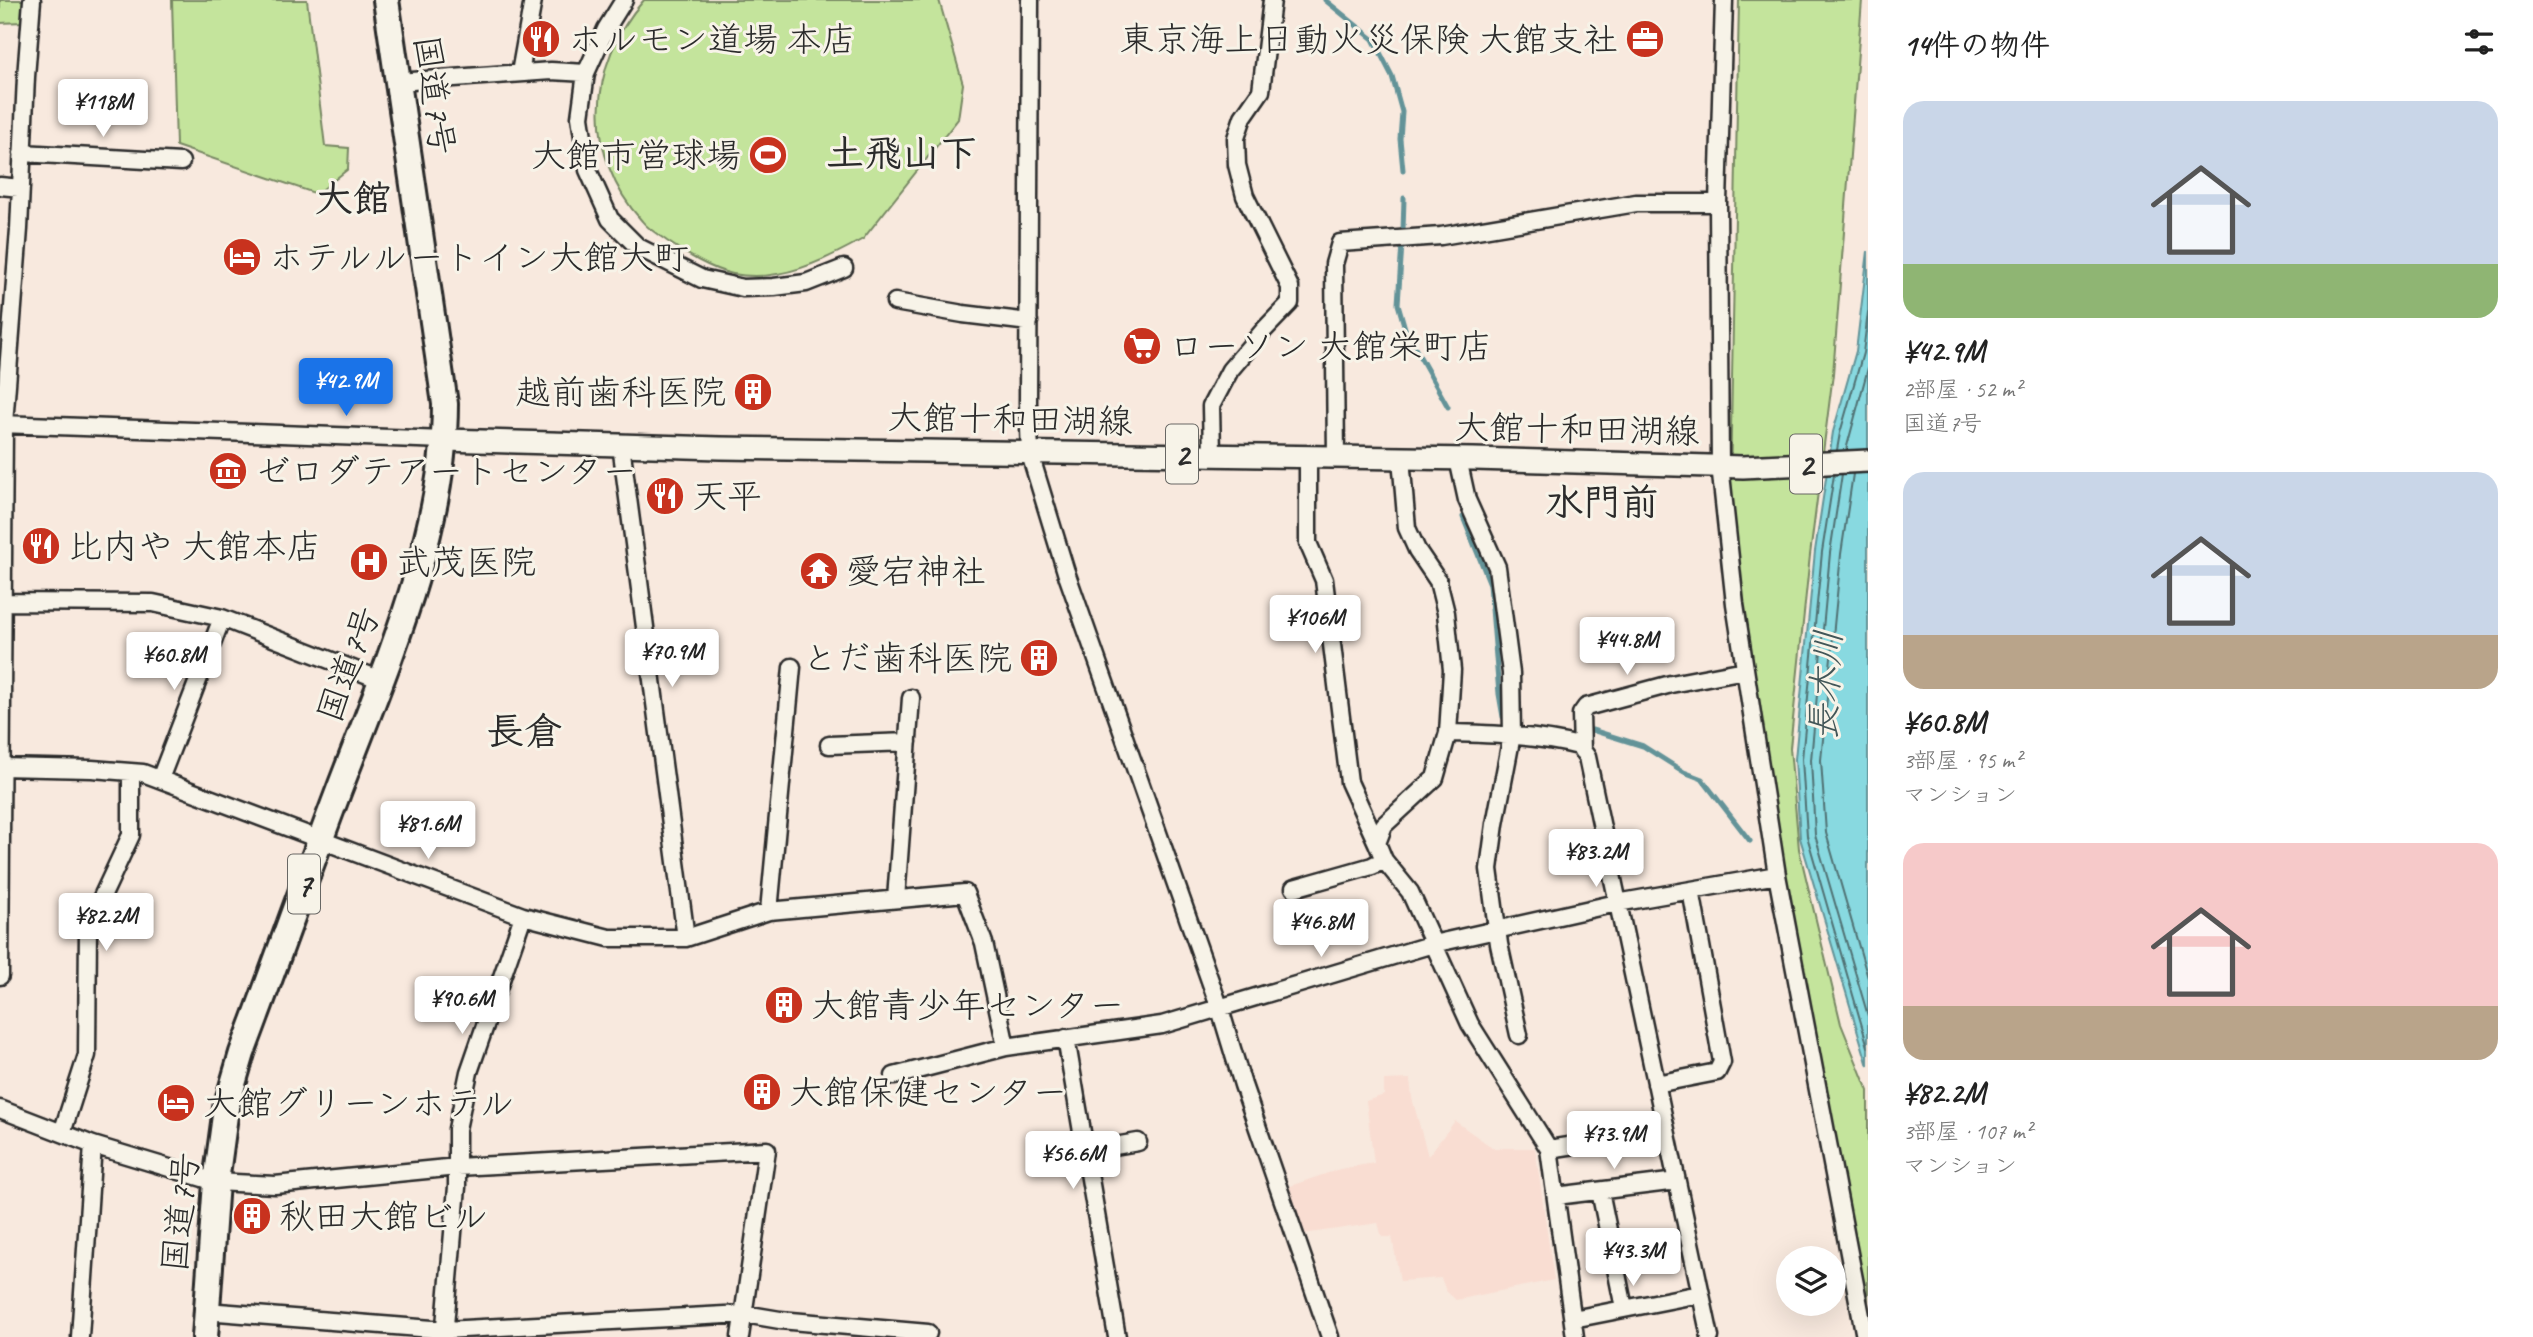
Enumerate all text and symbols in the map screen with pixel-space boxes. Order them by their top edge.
place label: ホルモン道場 本店 [568,17,856,62]
place label: 東京海上日動火災保険 大館支社 [1120,17,1618,62]
restaurant icon: ホルモン道場 本店 [520,18,562,60]
office icon: 東京海上日動火災保険 大館支社 [1624,18,1666,60]
icon: filters [2460,23,2498,61]
text: 14件の物件 [1903,26,2050,64]
street label: 国道7号 [404,32,465,158]
pin: ¥118M [54,80,152,139]
text: ¥118M [74,87,132,116]
district label: 土飛山下 [826,130,978,177]
place label: 大館市営球場 [531,133,741,178]
sports icon: 大館市営球場 [747,134,789,176]
icon: home [2138,147,2264,273]
district label: 大館 [315,175,391,222]
place label: ホテルルートイン大館大町 [269,235,689,280]
hotel icon: ホテルルートイン大館大町 [221,236,263,278]
place label: ローソン 大館栄町店 [1169,324,1492,369]
supermarket icon: ローソン 大館栄町店 [1121,325,1163,367]
text: ¥42.9M [1903,332,1984,370]
pin: ¥42.9M [289,358,403,418]
text: ¥42.9M [315,366,377,395]
place label: 越前歯科医院 [516,370,726,415]
building icon: 越前歯科医院 [732,371,774,413]
text: 2部屋 · 52 m² [1903,375,2021,404]
street label: 大館十和田湖線 [887,395,1133,444]
street label: 大館十和田湖線 [1454,405,1700,454]
text: 国道7号 [1903,409,1982,438]
road number: 2 [1166,424,1198,484]
road number: 2 [1790,435,1822,494]
place label: ゼロダテアートセンター [255,449,637,494]
museum icon: ゼロダテアートセンター [207,450,249,492]
place label: 天平 [692,474,762,519]
restaurant icon: 天平 [644,475,686,517]
district label: 水門前 [1545,479,1659,526]
icon: home [2138,518,2264,644]
place label: 比内や 大館本店 [68,524,321,569]
restaurant icon: 比内や 大館本店 [20,525,62,567]
place label: 武茂医院 [396,540,536,585]
hospital icon: 武茂医院 [348,541,390,583]
place label: 愛宕神社 [846,549,986,594]
temple icon: 愛宕神社 [798,550,840,592]
pin: ¥106M [1266,596,1364,655]
street label: 国道7号 [307,600,390,729]
text: ¥106M [1286,603,1344,632]
pin: ¥44.8M [1570,618,1684,677]
text: ¥44.8M [1596,625,1658,654]
water label: 長木川 [1799,628,1852,742]
pin: ¥70.9M [615,630,729,689]
pin: ¥60.8M [117,632,231,692]
place label: とだ歯科医院 [802,636,1012,681]
text: ¥70.9M [641,637,703,666]
building icon: とだ歯科医院 [1018,637,1060,679]
text: ¥60.8M [142,640,206,669]
text: ¥60.8M [1903,703,1985,741]
district label: 長倉 [486,708,562,755]
text: 3部屋 · 95 m² [1903,746,2021,775]
text: マンション [1903,780,2017,809]
pin: ¥81.6M [371,802,485,861]
text: ¥81.6M [396,809,460,838]
pin: ¥83.2M [1539,830,1653,889]
text: ¥83.2M [1565,837,1627,866]
road number: 7 [288,855,320,914]
icon: home [2138,889,2264,1015]
pin: ¥82.2M [49,894,163,953]
pin: ¥46.8M [1264,900,1378,959]
text: ¥82.2M [75,901,137,930]
text: ¥46.8M [1289,907,1353,936]
pin: ¥90.6M [405,976,519,1036]
place label: 大館青少年センター [811,983,1125,1028]
text: ¥90.6M [431,984,493,1013]
building icon: 大館青少年センター [763,984,805,1026]
place label: 大館保健センター [789,1070,1068,1115]
building icon: 大館保健センター [741,1071,783,1113]
text: ¥82.2M [1903,1074,1985,1112]
place label: 大館グリーンホテル [203,1081,515,1126]
hotel icon: 大館グリーンホテル [155,1082,197,1124]
pin: ¥73.9M [1557,1112,1671,1171]
text: 3部屋 · 107 m² [1903,1117,2032,1146]
text: ¥73.9M [1583,1119,1645,1148]
pin: ¥56.6M [1016,1132,1130,1191]
text: ¥56.6M [1041,1139,1105,1168]
street label: 国道7号 [152,1150,209,1274]
text: マンション [1903,1151,2017,1180]
place label: 秋田大館ビル [279,1194,488,1239]
building icon: 秋田大館ビル [231,1195,273,1237]
pin: ¥43.3M [1576,1228,1690,1288]
text: ¥43.3M [1602,1236,1664,1265]
map controls [1776,1246,1846,1316]
button: layers [1776,1246,1846,1316]

